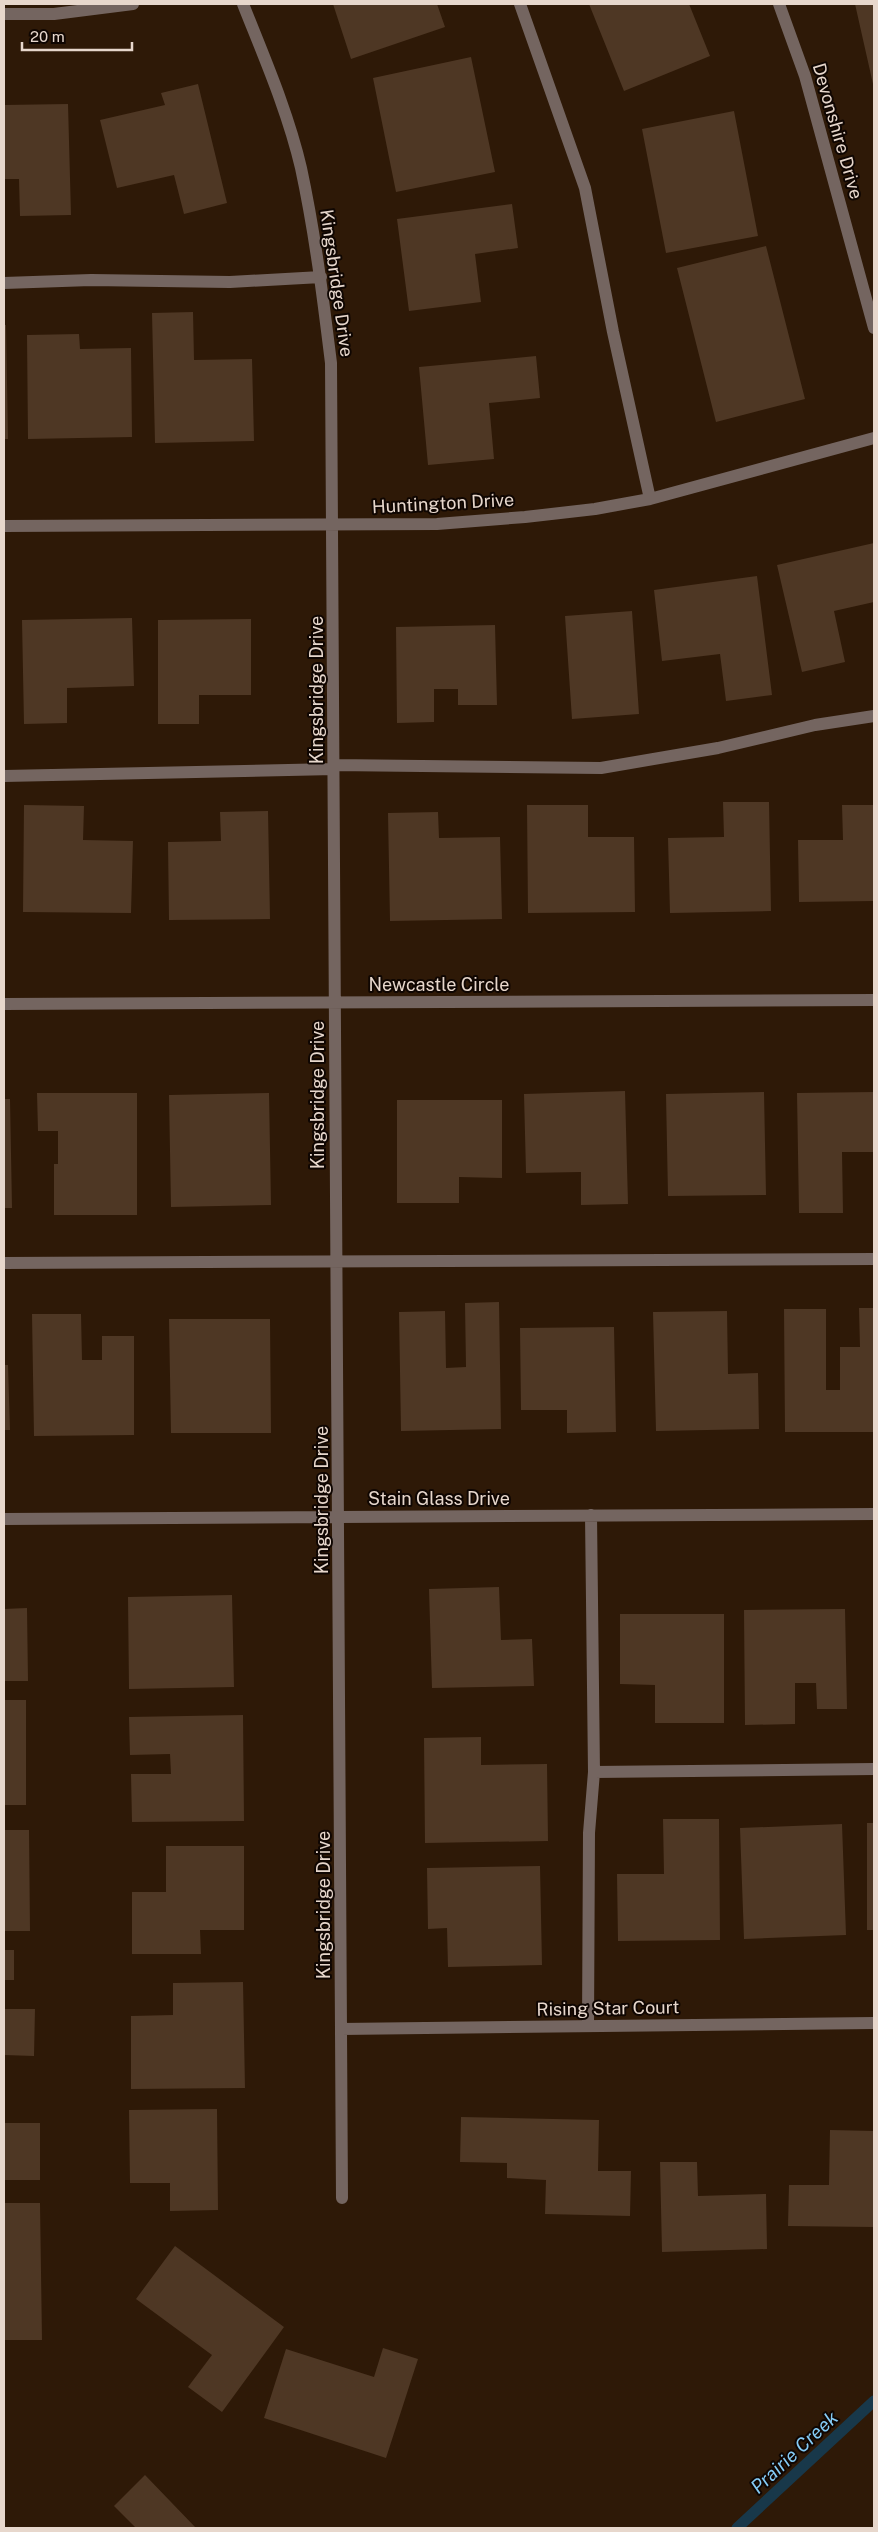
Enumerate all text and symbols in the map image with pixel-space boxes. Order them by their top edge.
scale bar [22,20,132,52]
text: 20 m [30,28,65,45]
street label: Devonshire Drive [809,61,867,201]
street label: Kingsbridge Drive [316,208,358,358]
street label: Huntington Drive [371,489,515,517]
street label: Kingsbridge Drive [306,616,327,764]
street label: Newcastle Circle [369,974,510,995]
street label: Kingsbridge Drive [307,1021,328,1169]
street label: Kingsbridge Drive [311,1426,332,1574]
street label: Stain Glass Drive [368,1488,510,1509]
street label: Kingsbridge Drive [313,1831,334,1979]
street label: Rising Star Court [536,1996,680,2020]
water label: Prairie Creek [746,2406,843,2498]

